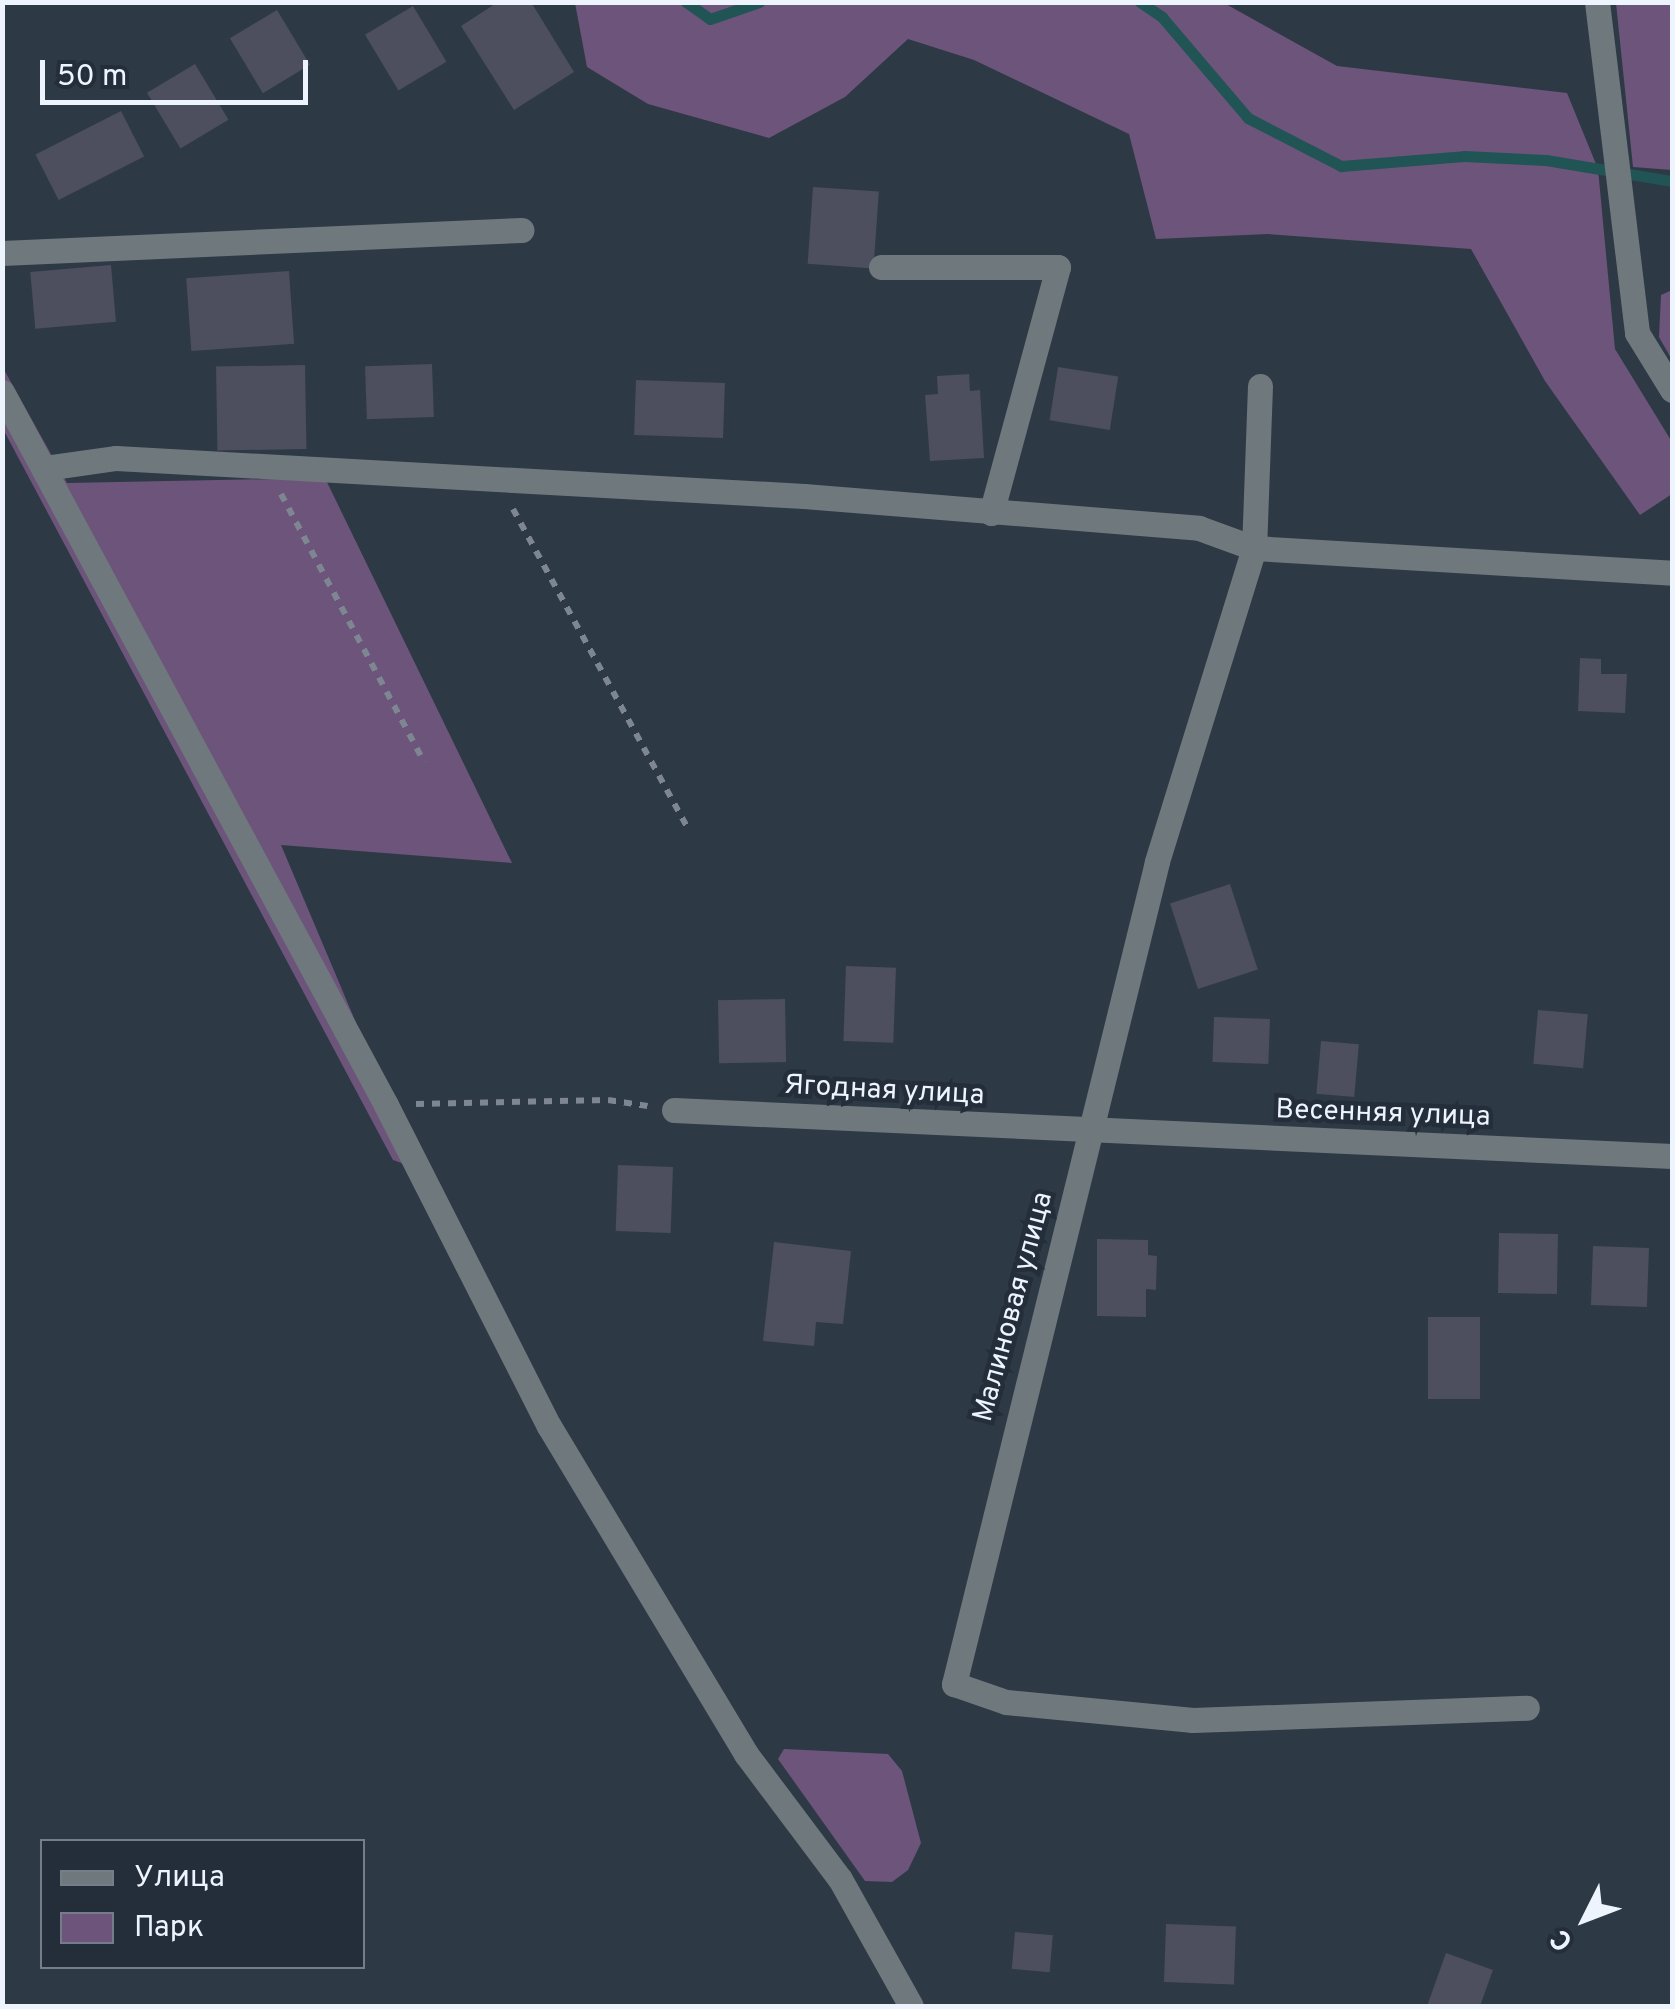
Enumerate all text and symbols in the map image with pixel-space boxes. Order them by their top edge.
scale bar [45,40,312,102]
text: 50 m [57,59,127,96]
street label: Ягодная улица [783,1069,985,1113]
street label: Весенняя улица [1275,1093,1491,1135]
street label: Малиновая улица [967,1188,1061,1426]
legend [40,1839,365,1969]
text: Улица [134,1860,225,1897]
north arrow [1535,1869,1635,1969]
text: Парк [134,1910,204,1947]
text: С [1543,1920,1582,1958]

